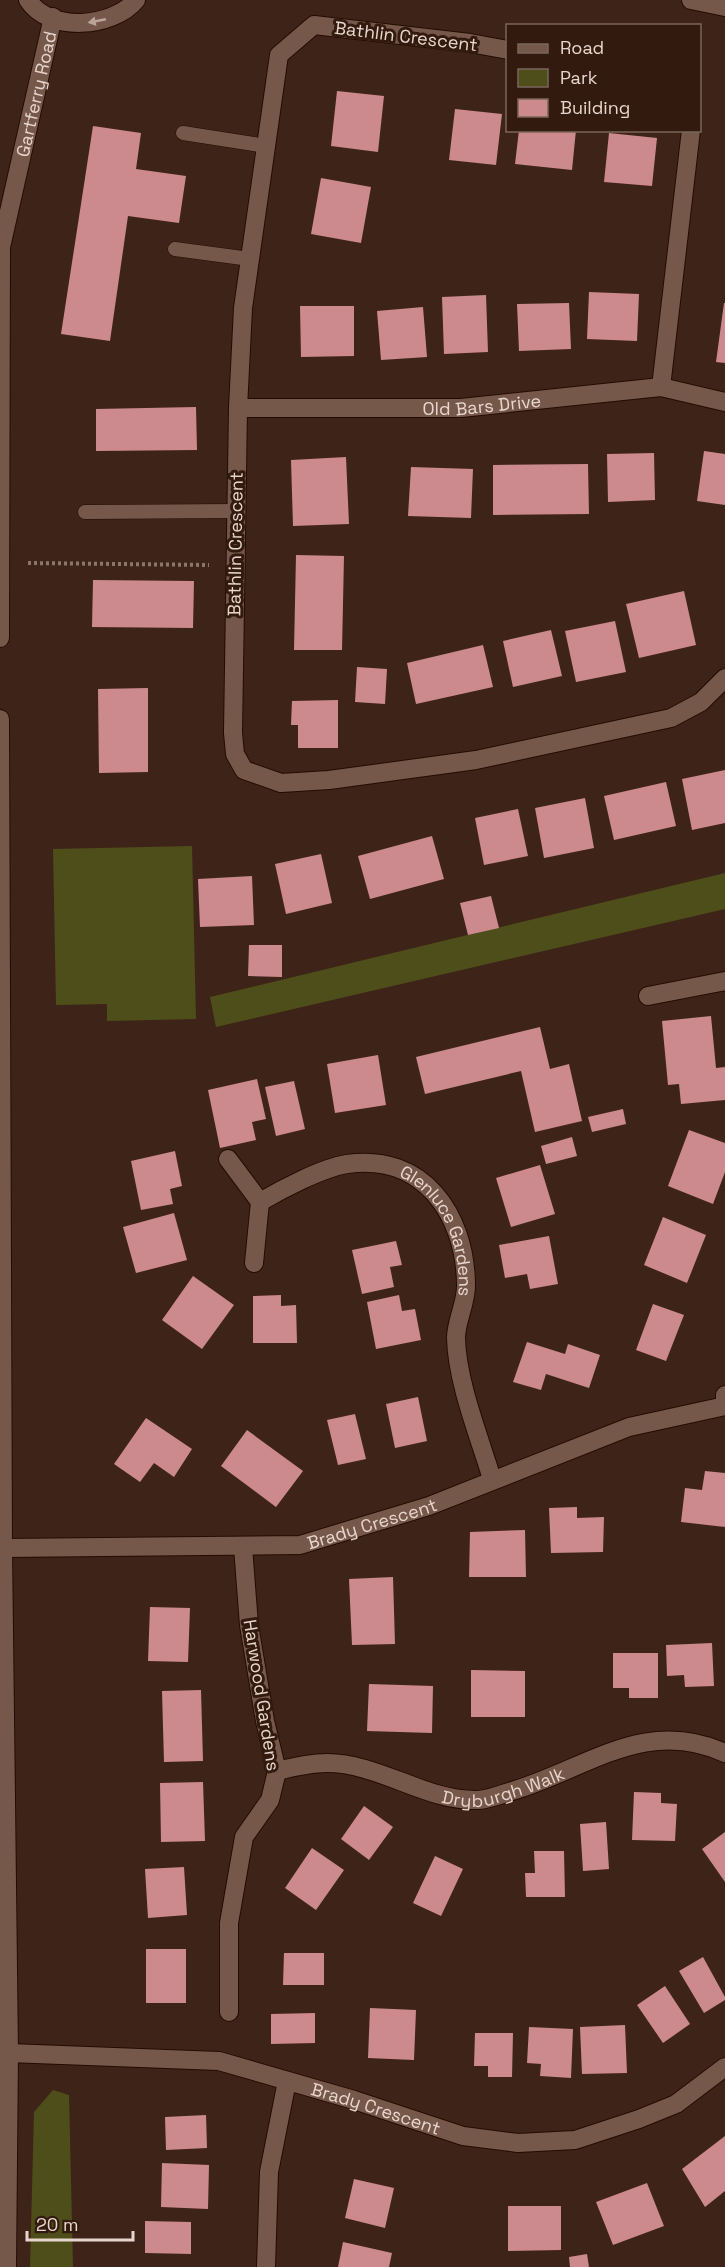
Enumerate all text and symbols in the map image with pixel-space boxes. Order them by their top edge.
street label: Bathlin Crescent [333,16,479,56]
one-way arrow [88,17,107,26]
legend [506,24,701,132]
street label: Gartferry Road [10,29,61,159]
text: Road [560,36,604,59]
text: Park [560,66,598,89]
text: Building [560,96,630,119]
street label: Old Bars Drive [423,388,542,420]
street label: Bathlin Crescent [222,472,248,616]
street label: Glenluce Gardens [397,1159,478,1298]
street label: Brady Crescent [304,1493,440,1554]
street label: Harwood Gardens [239,1618,285,1772]
street label: Dryburgh Walk [440,1761,568,1812]
street label: Brady Crescent [309,2077,444,2139]
scale bar [27,2204,134,2242]
text: 20 m [36,2213,79,2236]

